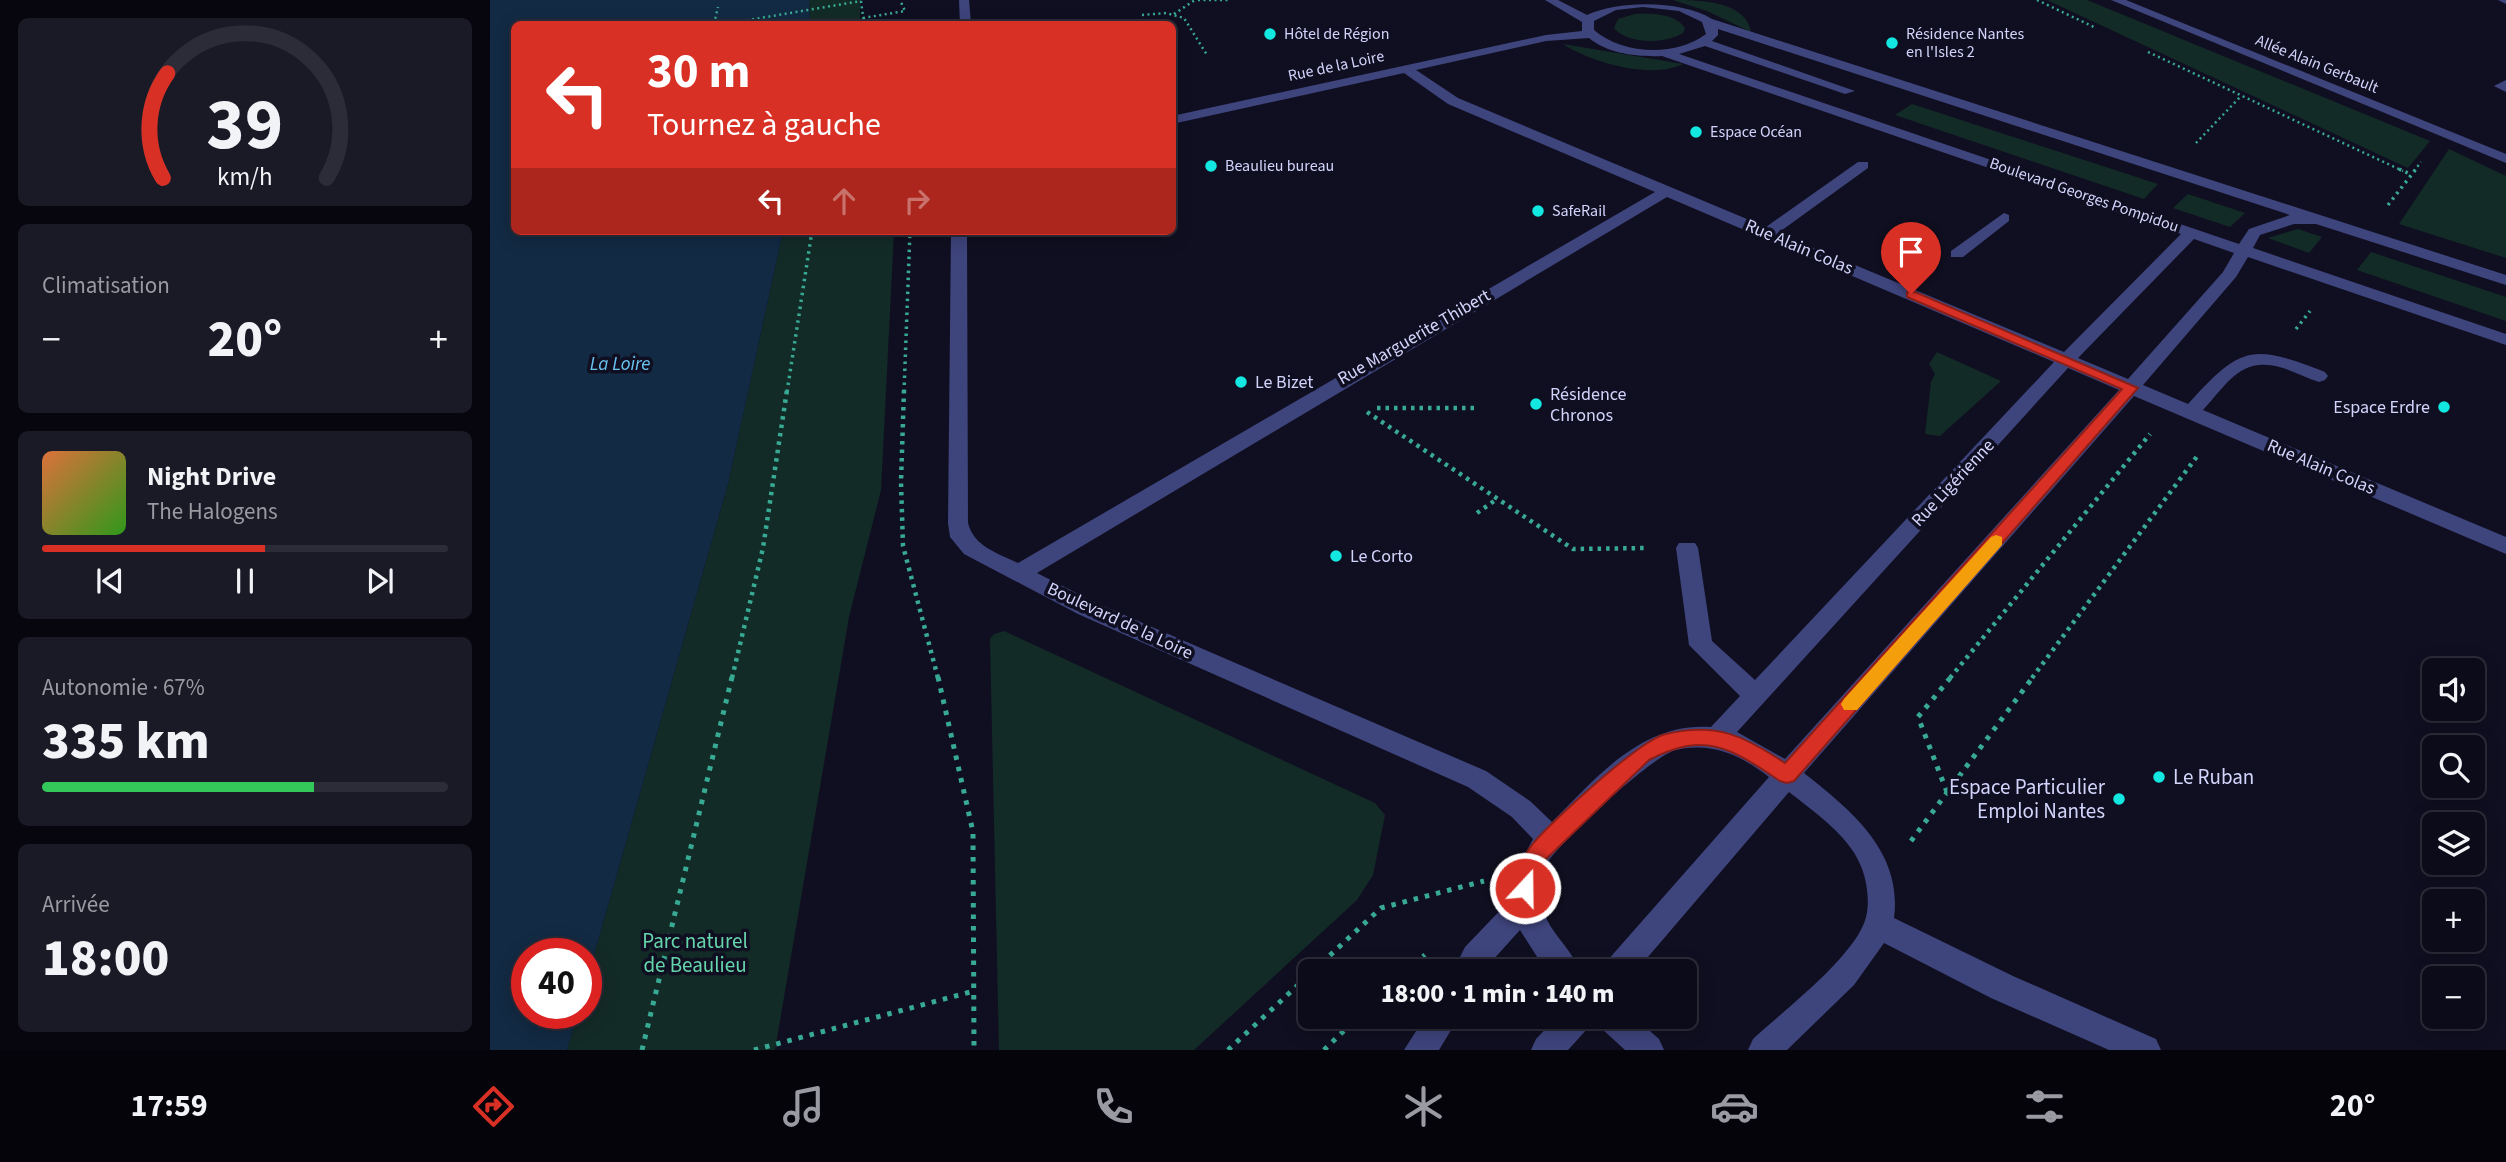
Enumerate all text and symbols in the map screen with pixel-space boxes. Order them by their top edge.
place label: Hôtel de Région [1284,23,1389,45]
place label: Résidence Nantes en l'Isles 2 [1906,23,2024,63]
marker: Hôtel de Région [1262,26,1278,42]
street label: Allée Alain Gerbault [2252,29,2382,99]
marker: Résidence Nantes en l'Isles 2 [1884,35,1900,51]
text: 30 m [647,37,751,107]
street label: Rue de la Loire [1286,45,1386,87]
icon: left [532,49,623,140]
text: 39 [207,74,283,178]
text: Tournez à gauche [647,102,881,148]
place label: Espace Océan [1710,121,1802,143]
marker: Espace Océan [1688,124,1704,140]
street label: Boulevard Georges Pompidou [1986,152,2182,238]
place label: Beaulieu bureau [1225,155,1334,177]
marker: Beaulieu bureau [1203,158,1219,174]
text: km/h [217,159,273,195]
icon: left [752,182,790,220]
icon: ahead [825,182,863,220]
icon: right [898,182,936,220]
place label: SafeRail [1552,200,1606,222]
marker: SafeRail [1530,203,1546,219]
street label: Rue Alain Colas [1741,213,1857,281]
pin [1881,222,1941,294]
icon: arrive [1892,233,1930,271]
text: Climatisation [42,269,170,302]
street label: Rue Marguerite Thibert [1333,283,1495,391]
text: 20° [208,303,282,377]
text: − [42,313,61,367]
text: + [429,313,448,367]
water label: La Loire [590,351,650,378]
place label: Le Bizet [1255,370,1313,395]
marker: Le Bizet [1233,374,1249,390]
place label: Résidence Chronos [1550,382,1627,428]
place label: Espace Erdre [2333,395,2430,420]
marker: Résidence Chronos [1528,396,1544,412]
marker: Espace Erdre [2436,399,2452,415]
street label: Rue Alain Colas [2263,433,2379,501]
street label: Rue Ligérienne [1906,434,2000,532]
text: Night Drive [147,458,276,495]
text: The Halogens [147,495,278,528]
place label: Le Corto [1350,544,1413,569]
marker: Le Corto [1328,548,1344,564]
icon: previous [91,562,129,600]
icon: pause [226,562,264,600]
icon: next [361,562,399,600]
street label: Boulevard de la Loire [1043,576,1197,666]
map controls [2422,658,2485,1029]
button: sound [2422,658,2485,721]
text: Autonomie · 67% [42,671,205,704]
text: 335 km [42,705,210,779]
button: search [2422,735,2485,798]
place label: Le Ruban [2173,762,2254,792]
marker: Le Ruban [2151,769,2167,785]
place label: Espace Particulier Emploi Nantes [1949,772,2106,826]
marker: Espace Particulier Emploi Nantes [2111,791,2127,807]
button: layers [2422,812,2485,875]
position arrow [1488,851,1562,925]
text: Arrivée [42,888,110,921]
button: + [2422,889,2485,952]
text: 18:00 [42,922,169,996]
park label: Parc naturel de Beaulieu [642,926,748,980]
speed limit sign: 40 [511,938,602,1029]
button: − [2422,966,2485,1029]
text: 18:00 · 1 min · 140 m [1381,975,1614,1012]
icon: directions [469,1082,518,1131]
icon: music [779,1082,828,1131]
icon: phone [1089,1082,1138,1131]
icon: climate [1399,1082,1448,1131]
icon: car [1710,1082,1759,1131]
icon: filters [2020,1082,2069,1131]
text: 17:59 [131,1083,208,1129]
text: 20° [2330,1083,2375,1129]

